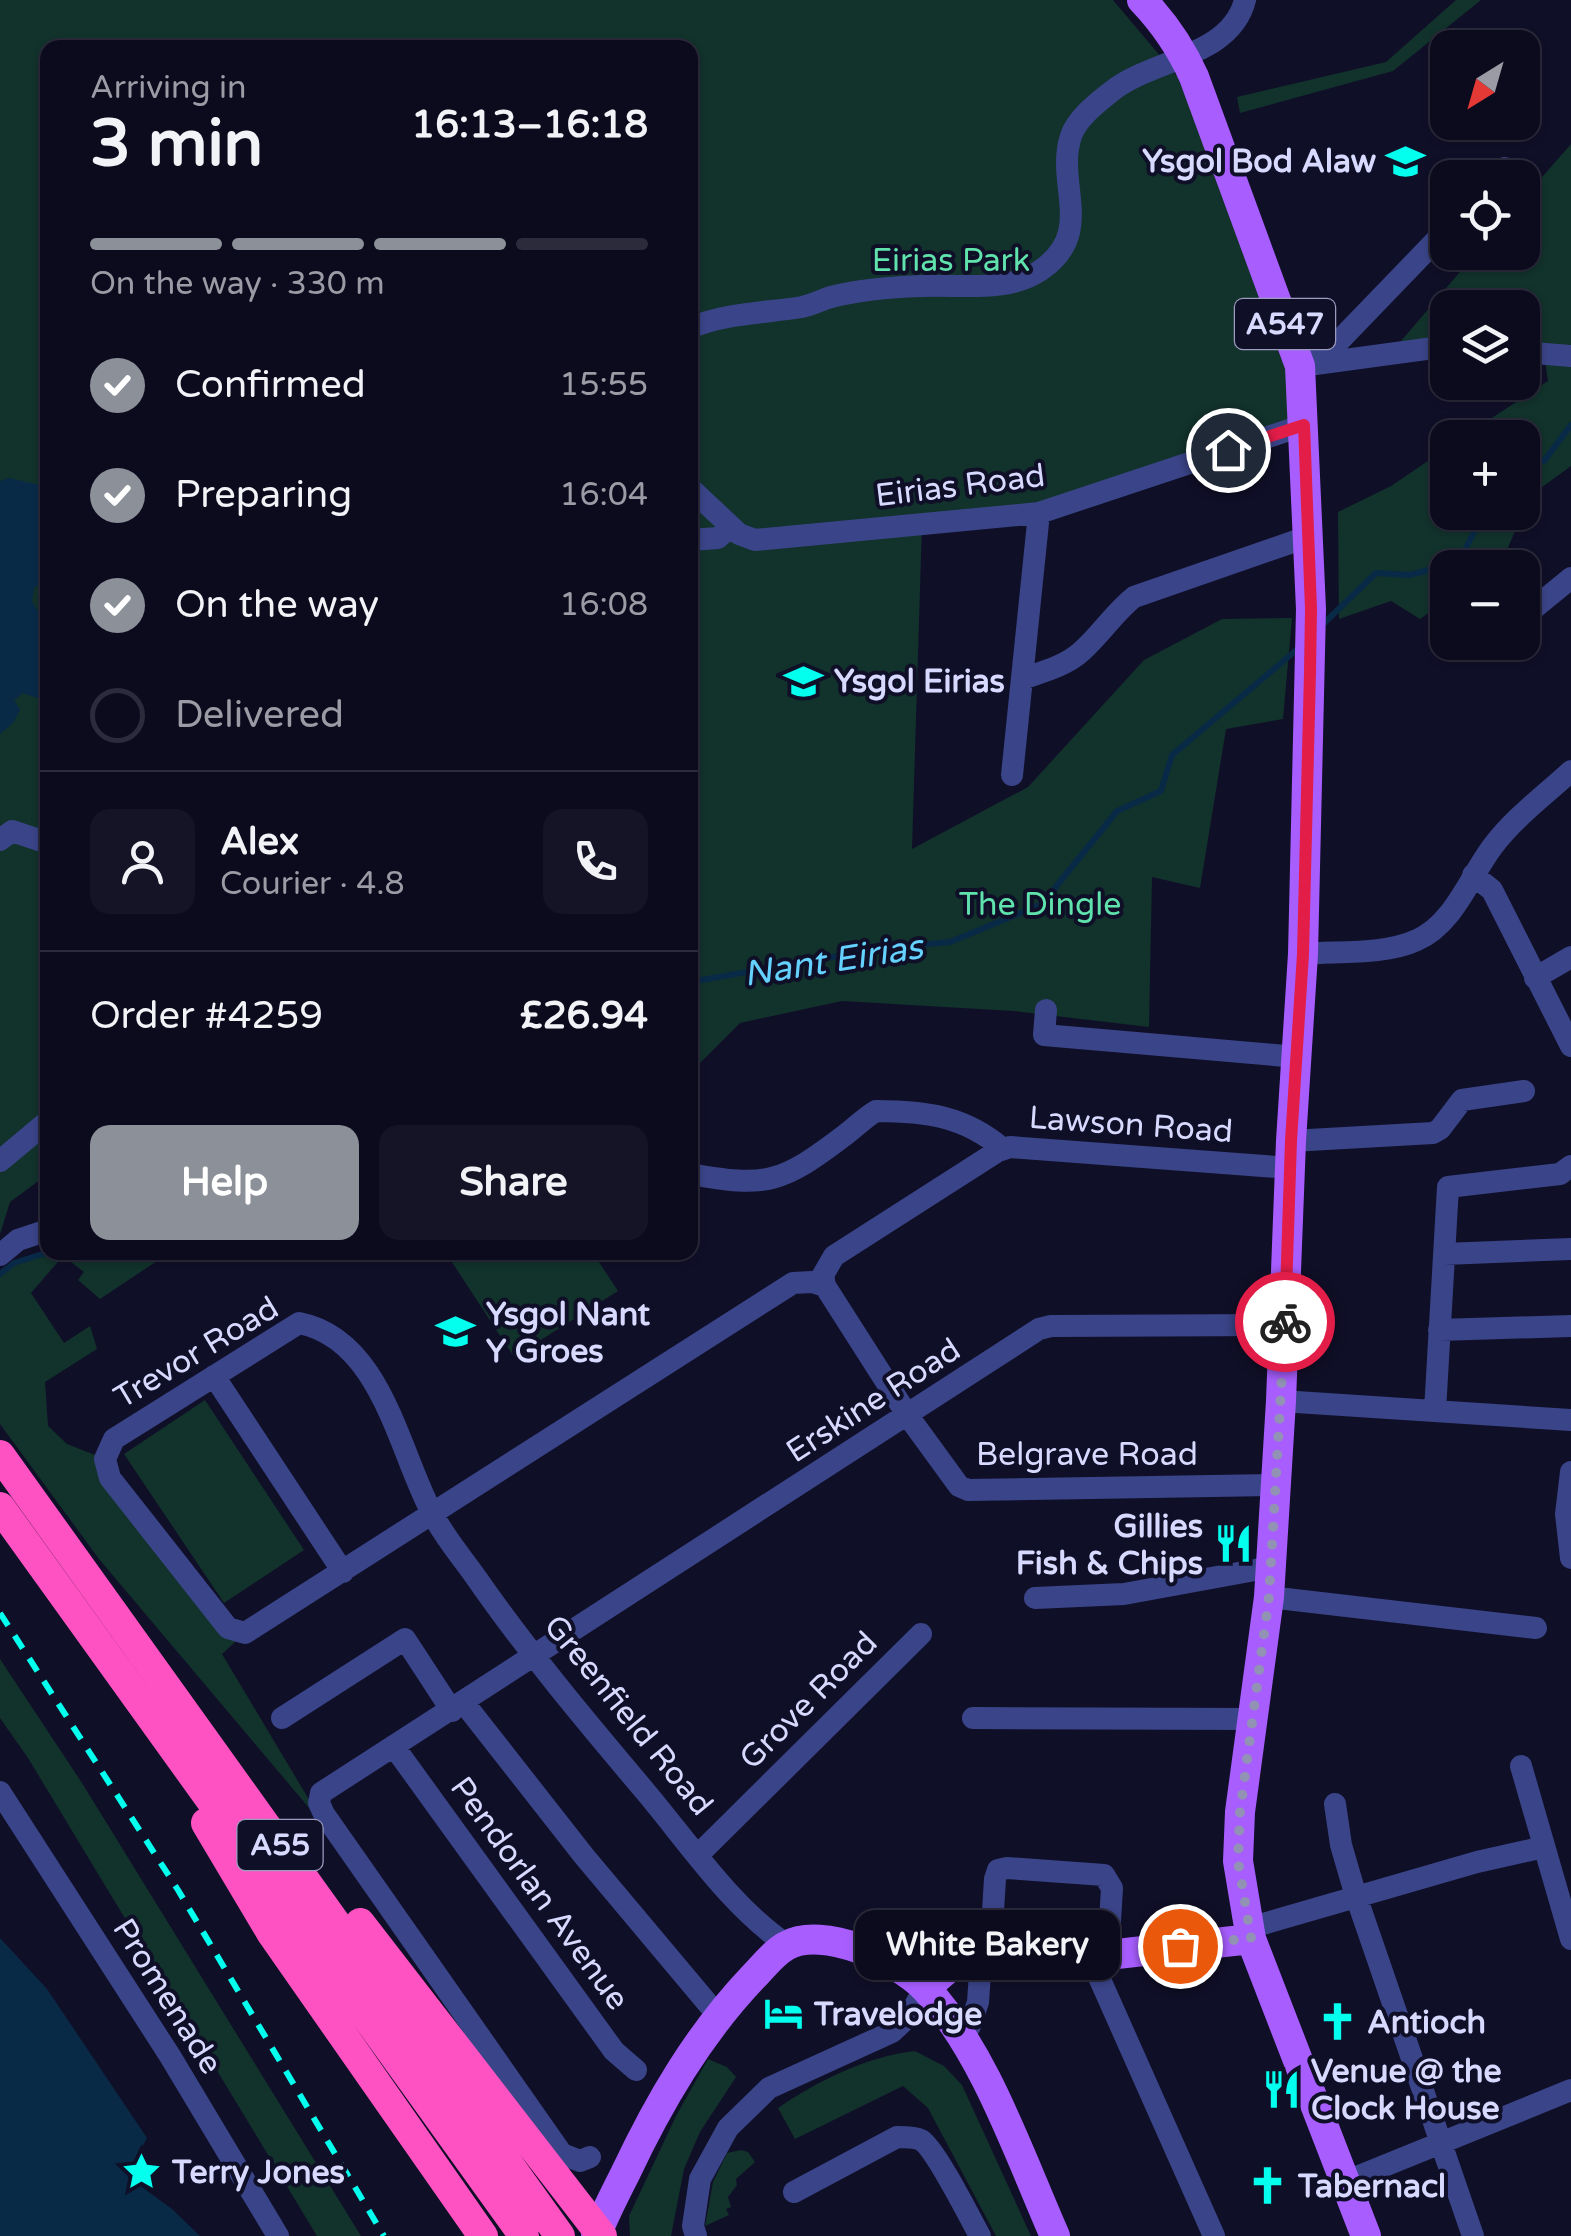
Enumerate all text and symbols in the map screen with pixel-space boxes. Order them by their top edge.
north arrow [1430,30,1540,140]
map controls [1430,30,1540,660]
text: Arriving in [90,69,247,107]
text: 16:13–16:18 [411,102,648,148]
text: 3 min [90,105,263,184]
school or university icon: Ysgol Bod Alaw [1385,140,1427,182]
place label: Ysgol Bod Alaw [1142,143,1376,181]
button: locate [1430,160,1540,270]
park label: Eirias Park [872,242,1030,280]
text: On the way · 330 m [90,265,385,303]
button: layers [1430,290,1540,400]
road number: A547 [1235,299,1335,349]
icon: check [90,358,145,413]
text: Confirmed [175,362,366,408]
text: 15:55 [559,366,648,404]
pin [1186,408,1271,493]
button: + [1430,420,1540,530]
icon: home [1201,423,1256,478]
street label: Eirias Road [873,457,1047,515]
icon: check [90,468,145,523]
text: Preparing [175,472,352,518]
text: 16:04 [559,476,648,514]
button: − [1430,550,1540,660]
icon: check [90,578,145,633]
text: On the way [175,582,379,628]
text: 16:08 [559,586,648,624]
school or university icon: Ysgol Eirias [783,660,825,702]
place label: Ysgol Eirias [834,663,1005,701]
text: Delivered [175,692,344,738]
button: person [90,809,195,914]
button: phone [543,809,648,914]
text: Alex [220,819,299,865]
text: Courier · 4.8 [220,865,405,903]
park label: The Dingle [959,886,1121,924]
water label: Nant Eirias [741,926,928,996]
text: Order #4259 [90,993,323,1039]
text: £26.94 [520,993,648,1039]
street label: Lawson Road [1028,1099,1234,1151]
button: Help [90,1125,359,1240]
button: Share [379,1125,648,1240]
courier [1235,1272,1335,1372]
street label: Trevor Road [108,1289,285,1417]
icon: bike [1258,1295,1313,1350]
place label: Ysgol Nant Y Groes [486,1296,651,1371]
school or university icon: Ysgol Nant Y Groes [435,1311,477,1353]
street label: Erskine Road [780,1331,968,1471]
street label: Belgrave Road [976,1436,1198,1474]
place label: Gillies Fish & Chips [1016,1508,1203,1583]
restaurant icon: Gillies Fish & Chips [1212,1523,1254,1565]
street label: Greenfield Road [536,1608,721,1823]
street label: Grove Road [732,1624,885,1777]
street label: Pendorlan Avenue [442,1770,637,2018]
road number: A55 [238,1820,322,1870]
pin [1138,1904,1223,1989]
callout: White Bakery [855,1911,1120,1981]
street label: Promenade [104,1912,230,2081]
icon: bag [1153,1919,1208,1974]
text: White Bakery [886,1926,1089,1964]
hotel icon: Travelodge [763,1993,805,2035]
place label: Travelodge [813,1996,982,2034]
church icon: Antioch [1316,2001,1358,2043]
place label: Antioch [1367,2004,1486,2042]
place label: Venue @ the Clock House [1311,2053,1502,2128]
restaurant icon: Venue @ the Clock House [1260,2068,1302,2110]
place icon: Terry Jones [121,2151,163,2193]
place label: Terry Jones [171,2154,345,2192]
church icon: Tabernacl [1247,2165,1289,2207]
place label: Tabernacl [1297,2168,1446,2206]

